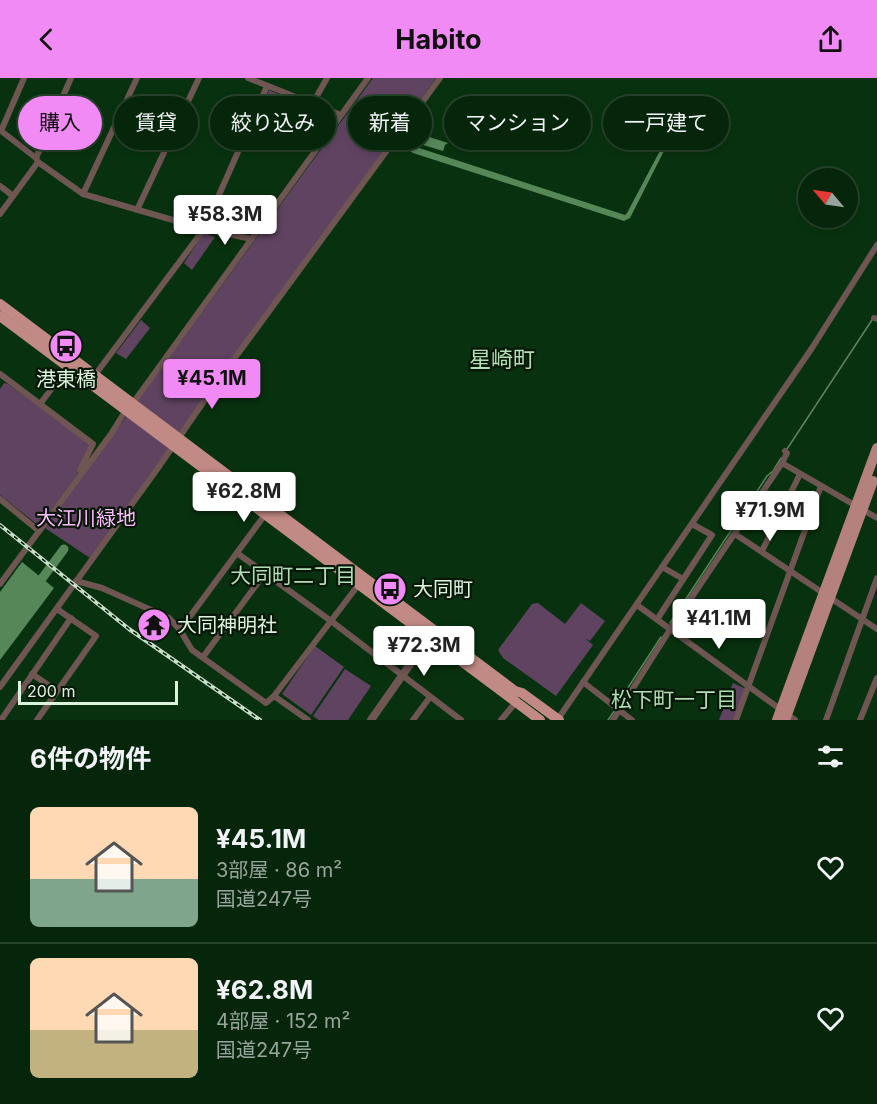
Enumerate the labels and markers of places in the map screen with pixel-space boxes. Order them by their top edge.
pin: ¥58.3M [176,195,274,246]
bus stop icon: 港東橋 [48,328,84,364]
pin: ¥45.1M [163,359,261,410]
place label: 港東橋 [36,367,96,391]
pin: ¥62.8M [195,472,293,523]
pin: ¥71.9M [721,491,819,542]
bus stop icon: 大同町 [372,571,408,607]
place label: 大同町 [413,577,473,601]
pin: ¥41.1M [670,599,768,650]
temple icon: 大同神明社 [136,607,172,643]
place label: 大同神明社 [177,613,277,637]
pin: ¥72.3M [375,626,473,677]

